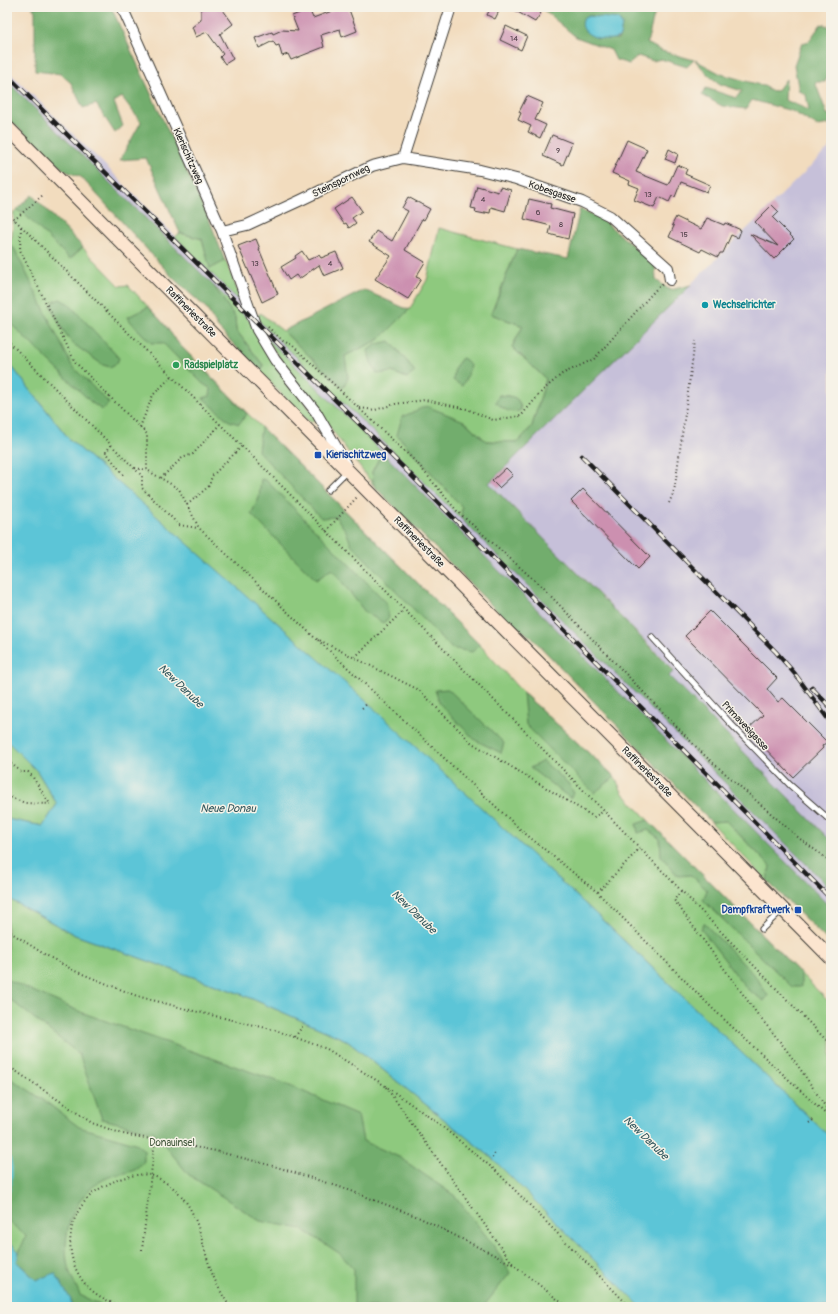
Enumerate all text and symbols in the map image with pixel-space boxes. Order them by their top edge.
house number: 14 [510,34,518,43]
street label: Kierischitzweg [170,126,206,186]
house number: 9 [556,146,560,155]
street label: Steinspornweg [310,162,372,200]
street label: Kobesgasse [527,178,577,206]
house number: 13 [644,190,652,199]
house number: 4 [481,195,486,204]
house number: 6 [536,208,541,217]
house number: 8 [559,220,563,229]
house number: 15 [680,230,688,239]
house number: 13 [251,259,259,268]
house number: 4 [328,259,333,268]
street label: Raffineriestraße [163,284,219,340]
place label: Wechselrichter [713,299,776,311]
marker: Wechselrichter [700,300,710,310]
place label: Radspielplatz [184,359,239,371]
marker: Radspielplatz [171,360,181,370]
place label: Kierischitzweg [326,449,386,461]
marker: Kierischitzweg [313,450,323,460]
street label: Raffineriestraße [391,514,447,570]
water label: New Danube [156,662,207,712]
street label: Primavesigasse [719,699,771,753]
street label: Raffineriestraße [619,744,675,800]
water label: Neue Donau [200,802,257,815]
water label: New Danube [389,888,440,938]
place label: Dampfkraftwerk [722,904,791,916]
marker: Dampfkraftwerk [793,905,803,915]
water label: New Danube [621,1114,672,1164]
park label: Donauinsel [149,1137,195,1149]

